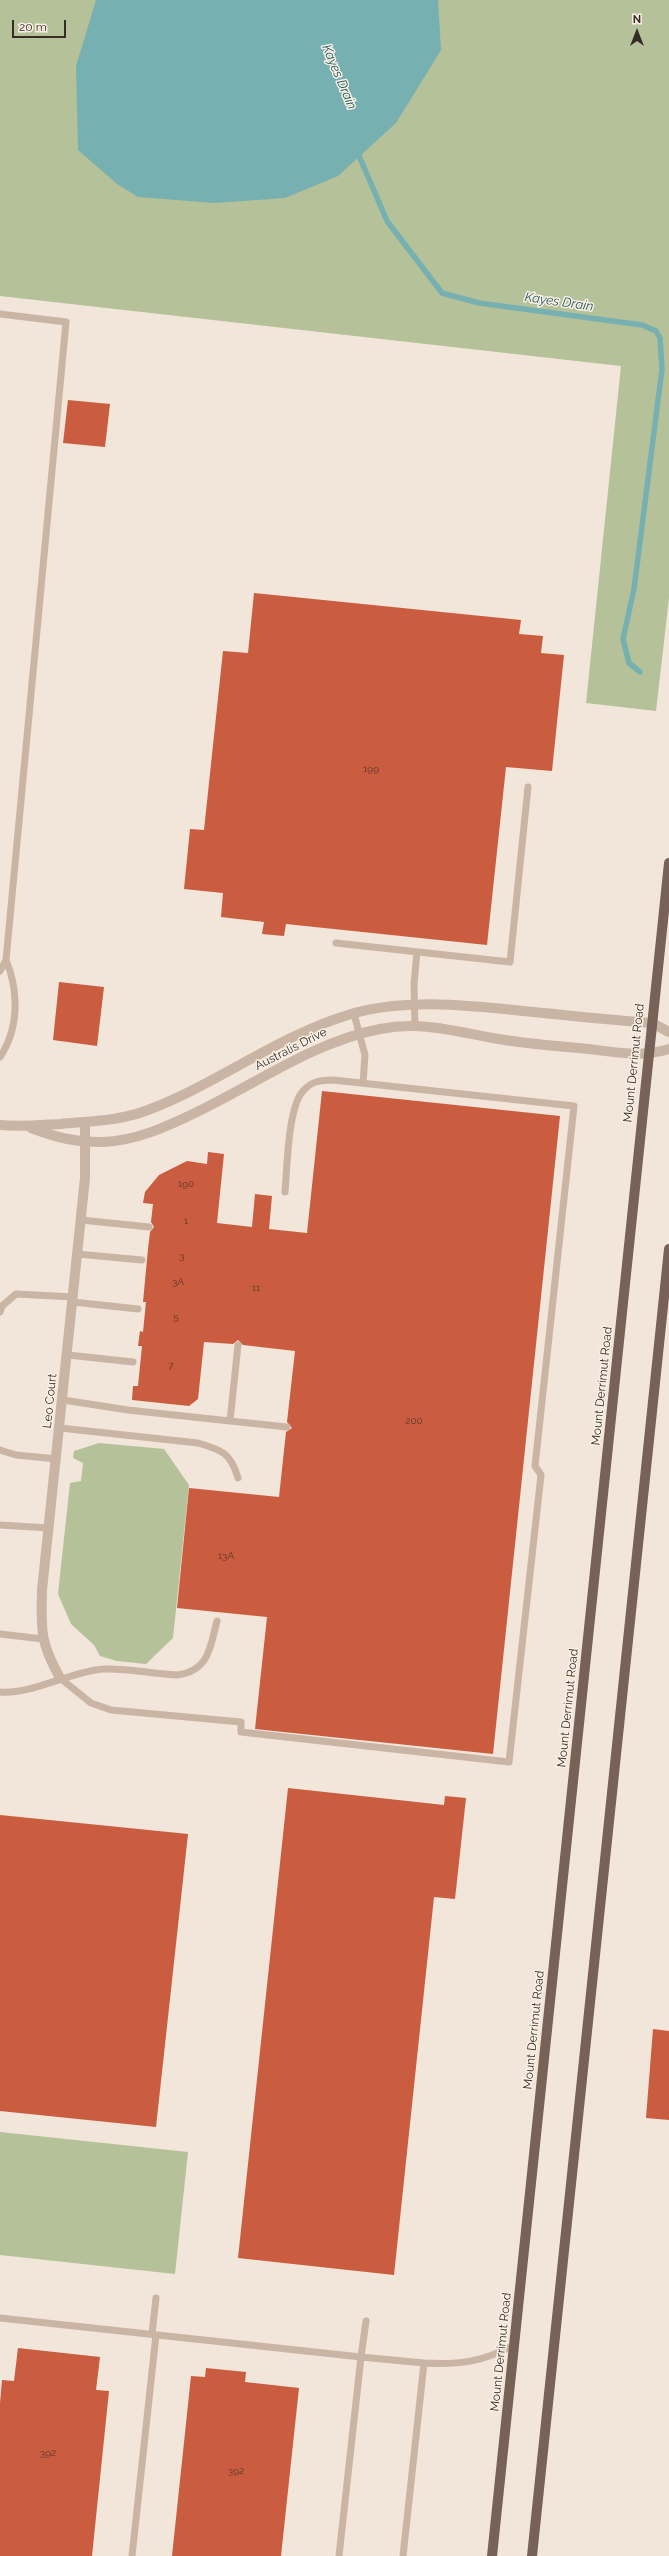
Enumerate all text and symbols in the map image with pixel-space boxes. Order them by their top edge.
scale bar [14,12,68,38]
north arrow [617,12,657,52]
text: N [633,13,641,26]
text: 20 m [19,20,47,34]
water label: Kayes Drain [318,42,360,112]
water label: Kayes Drain [524,289,594,315]
house number: 199 [363,763,379,775]
street label: Mount Derrimut Road [621,1003,647,1123]
street label: Australis Drive [253,1025,329,1073]
house number: 190 [178,1178,194,1190]
house number: 1 [184,1215,188,1227]
house number: 3 [179,1250,185,1262]
house number: 3A [172,1276,184,1288]
house number: 11 [252,1282,260,1294]
house number: 5 [173,1311,179,1323]
street label: Mount Derrimut Road [589,1326,615,1446]
house number: 7 [168,1360,174,1372]
street label: Leo Court [40,1373,60,1429]
house number: 200 [405,1415,423,1427]
house number: 13A [218,1550,234,1562]
street label: Mount Derrimut Road [555,1648,581,1768]
street label: Mount Derrimut Road [521,1970,547,2090]
street label: Mount Derrimut Road [488,2292,514,2412]
house number: 392 [40,2447,56,2459]
house number: 392 [228,2465,244,2477]

